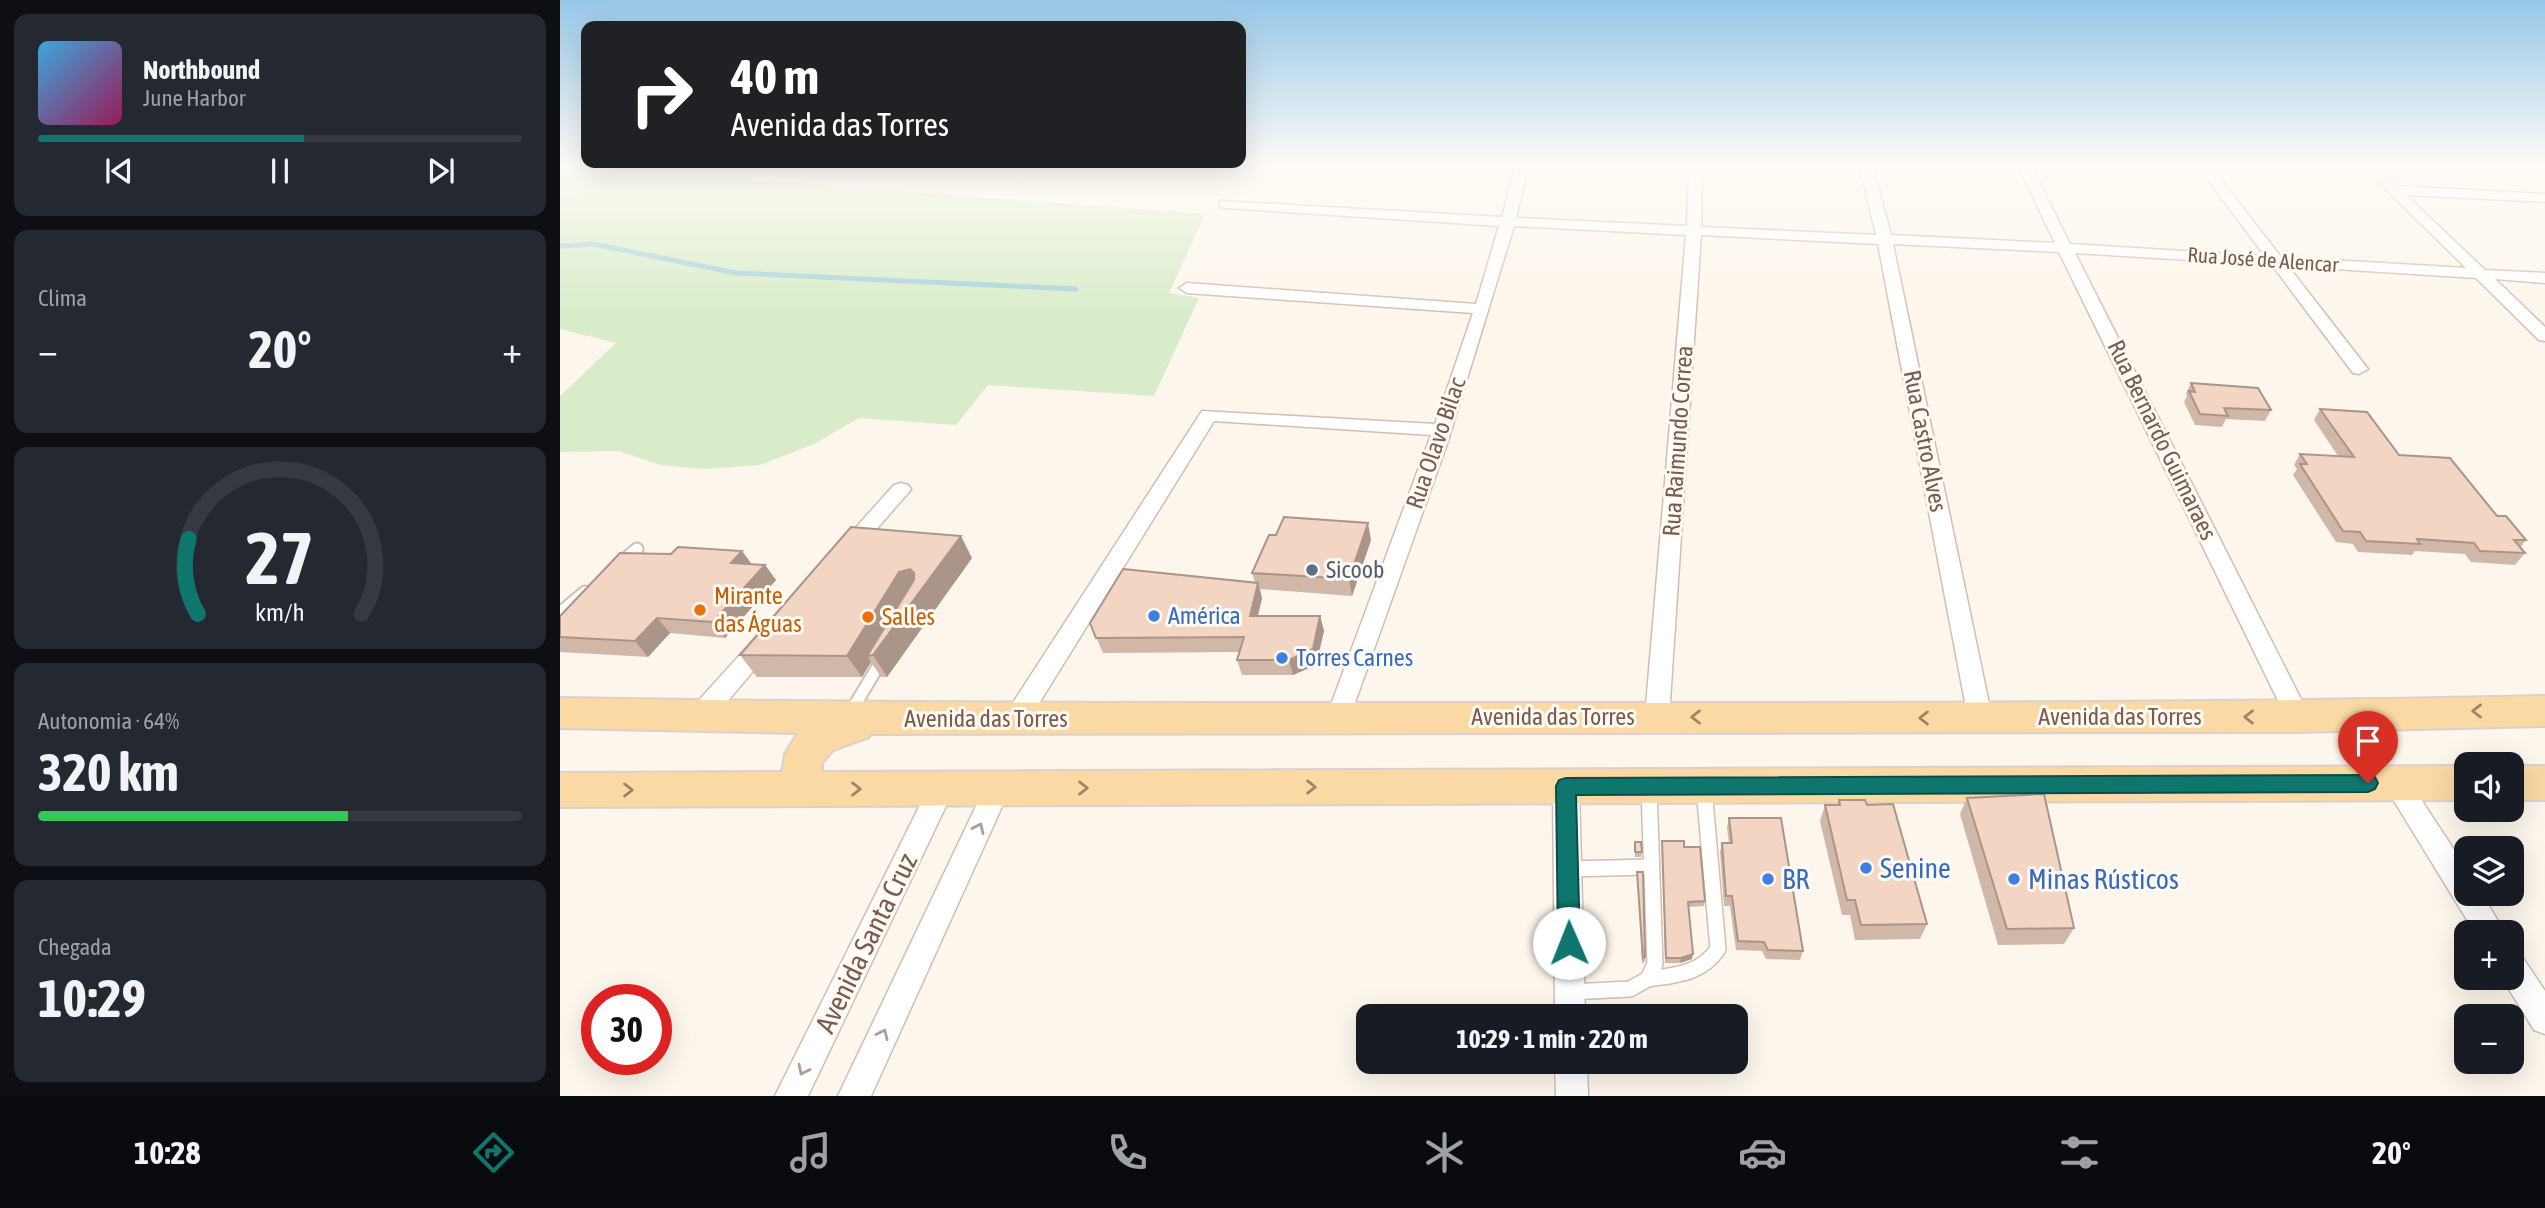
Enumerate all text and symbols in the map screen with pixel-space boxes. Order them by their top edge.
text: 40 m [731,48,819,104]
icon: right [616,49,707,140]
text: Northbound [143,55,260,85]
text: June Harbor [143,85,246,111]
text: Avenida das Torres [731,106,949,143]
icon: previous [100,152,138,190]
icon: pause [261,152,299,190]
icon: next [422,152,460,190]
street label: Rua José de Alencar [2187,242,2340,276]
text: Clima [38,285,87,311]
text: 20° [248,319,312,379]
text: − [38,328,58,371]
text: + [502,328,522,371]
street label: Rua Bernardo Guimaraes [2102,336,2223,544]
street label: Rua Raimundo Correa [1657,345,1698,537]
street label: Rua Castro Alves [1899,368,1952,514]
street label: Rua Olavo Bilac [1400,374,1471,512]
text: 27 [246,516,314,599]
place label: Sicoob [1326,556,1384,583]
marker: Sicoob [1304,562,1320,578]
place label: Mirante das Águas [714,582,802,637]
text: km/h [255,598,305,626]
marker: Mirante das Águas [692,602,708,618]
place label: América [1168,602,1241,629]
place label: Salles [882,603,935,630]
marker: América [1146,608,1162,624]
marker: Salles [860,609,876,625]
place label: Torres Carnes [1296,644,1413,671]
marker: Torres Carnes [1274,650,1290,666]
street label: Avenida das Torres [1471,703,1635,730]
street label: Avenida das Torres [2038,703,2202,730]
one-way arrow [2471,704,2482,719]
street label: Avenida das Torres [904,705,1068,732]
text: Autonomia · 64% [38,708,179,734]
one-way arrow [1691,709,1701,725]
one-way arrow [2244,709,2254,725]
one-way arrow [1918,710,1929,726]
pin [2338,711,2398,783]
icon: arrive [2349,722,2387,760]
text: 320 km [38,742,179,802]
map controls [2454,752,2524,1074]
button: sound [2454,752,2524,822]
one-way arrow [1306,779,1316,795]
one-way arrow [1078,780,1089,796]
one-way arrow [851,781,861,797]
one-way arrow [623,782,634,798]
one-way arrow [970,823,984,835]
button: layers [2454,836,2524,906]
street label: Avenida Santa Cruz [809,848,923,1038]
place label: Senine [1880,852,1951,884]
marker: Senine [1858,860,1874,876]
place label: BR [1782,863,1809,895]
place label: Minas Rústicos [2028,863,2179,895]
marker: BR [1760,871,1776,887]
marker: Minas Rústicos [2006,871,2022,887]
position arrow [1532,906,1606,980]
button: + [2454,920,2524,990]
text: Chegada [38,934,112,960]
text: 10:29 [38,968,146,1028]
speed limit sign: 30 [581,984,672,1075]
button: − [2454,1004,2524,1074]
text: 10:29 · 1 min · 220 m [1456,1024,1648,1054]
one-way arrow [875,1029,889,1041]
one-way arrow [798,1063,812,1075]
icon: directions [469,1128,518,1177]
icon: music [786,1128,835,1177]
icon: phone [1103,1128,1152,1177]
icon: climate [1420,1128,1469,1177]
icon: car [1738,1128,1787,1177]
icon: filters [2055,1128,2104,1177]
text: 10:28 [134,1134,201,1171]
text: 20° [2372,1134,2411,1171]

